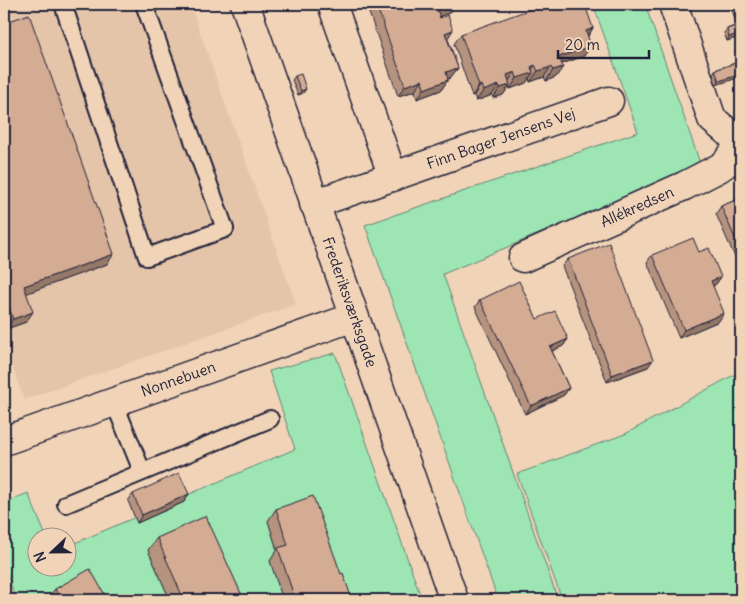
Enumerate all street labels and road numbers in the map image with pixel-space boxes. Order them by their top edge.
street label: Finn Bager Jensens Vej [424,104,578,173]
street label: Allékredsen [597,182,677,231]
street label: Frederiksværksgade [318,234,382,370]
street label: Nonnebuen [138,357,218,401]

